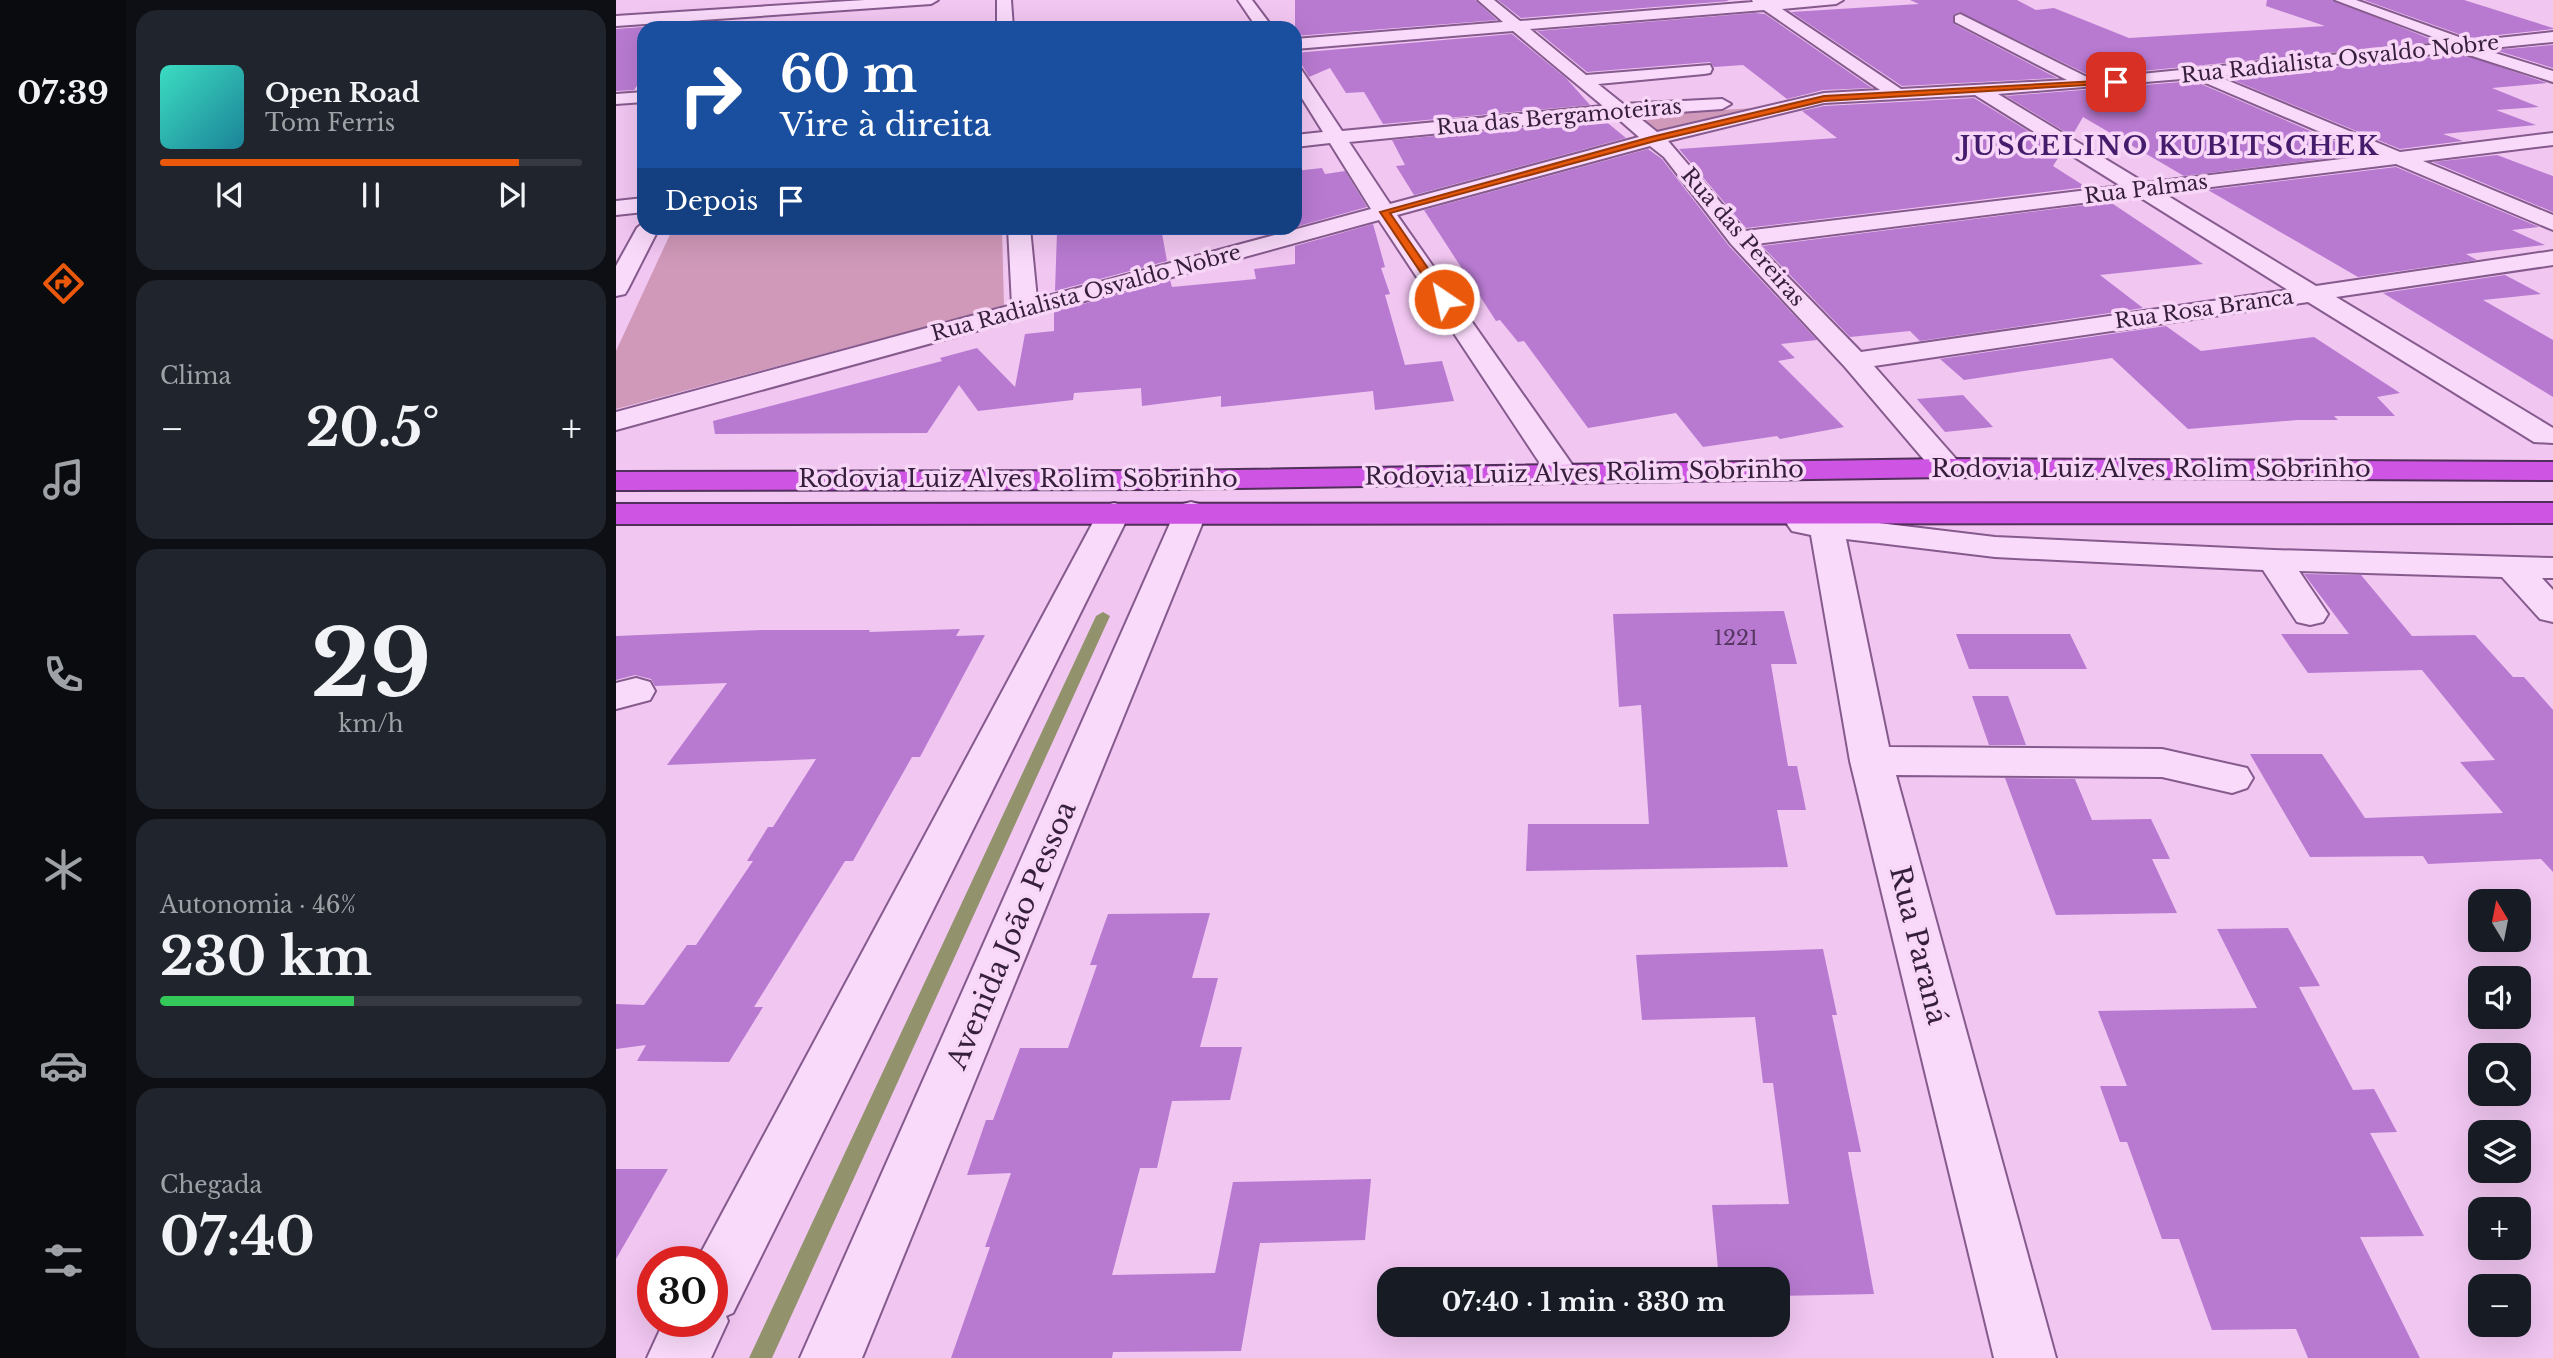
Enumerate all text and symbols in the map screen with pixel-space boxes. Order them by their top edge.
street label: Rua Radialista Osvaldo Nobre [2180,29,2500,89]
text: 60 m [780,44,917,105]
icon: right [665,49,756,140]
pin [2086,52,2146,112]
icon: arrive [2097,63,2135,101]
text: 07:39 [17,73,109,113]
text: Open Road [265,77,420,109]
street label: Rua das Bergamoteiras [1435,93,1683,141]
text: Vire à direita [780,105,991,145]
text: Tom Ferris [265,109,395,137]
district label: JUSCELINO KUBITSCHEK [1955,130,2380,162]
street label: Rua das Pereiras [1676,162,1810,312]
street label: Rua Palmas [2083,169,2209,209]
icon: previous [211,176,249,214]
icon: pause [352,176,390,214]
icon: next [493,176,531,214]
icon: arrive [772,182,810,220]
text: Depois [665,185,758,217]
street label: Rua Radialista Osvaldo Nobre [928,239,1244,347]
icon: directions [39,259,88,308]
position arrow [1407,262,1481,336]
street label: Rua Rosa Branca [2113,284,2295,334]
text: Clima [160,362,231,390]
text: 20.5° [306,396,440,460]
text: − [160,405,184,452]
text: + [561,405,582,452]
street label: Rodovia Luiz Alves Rolim Sobrinho [1364,454,1804,491]
street label: Rodovia Luiz Alves Rolim Sobrinho [1931,454,2371,483]
icon: music [39,455,88,504]
street label: Rodovia Luiz Alves Rolim Sobrinho [798,464,1238,493]
text: 29 [311,608,431,721]
house number: 1221 [1714,625,1758,651]
icon: phone [39,650,88,699]
text: km/h [338,710,404,738]
street label: Avenida João Pessoa [939,796,1084,1075]
icon: climate [39,845,88,894]
street label: Rua Paraná [1882,862,1955,1028]
north arrow [2468,889,2530,952]
map controls [2468,889,2531,1337]
text: Autonomia · 46% [160,891,356,919]
text: 230 km [160,925,372,989]
button: sound [2468,966,2531,1029]
icon: car [39,1041,88,1090]
button: search [2468,1043,2531,1106]
button: layers [2468,1120,2531,1183]
text: Chegada [160,1171,262,1199]
button: + [2468,1197,2531,1260]
text: 07:40 [160,1205,315,1269]
icon: filters [39,1236,88,1285]
speed limit sign: 30 [637,1246,728,1337]
button: − [2468,1274,2531,1337]
text: 07:40 · 1 min · 330 m [1442,1286,1725,1318]

